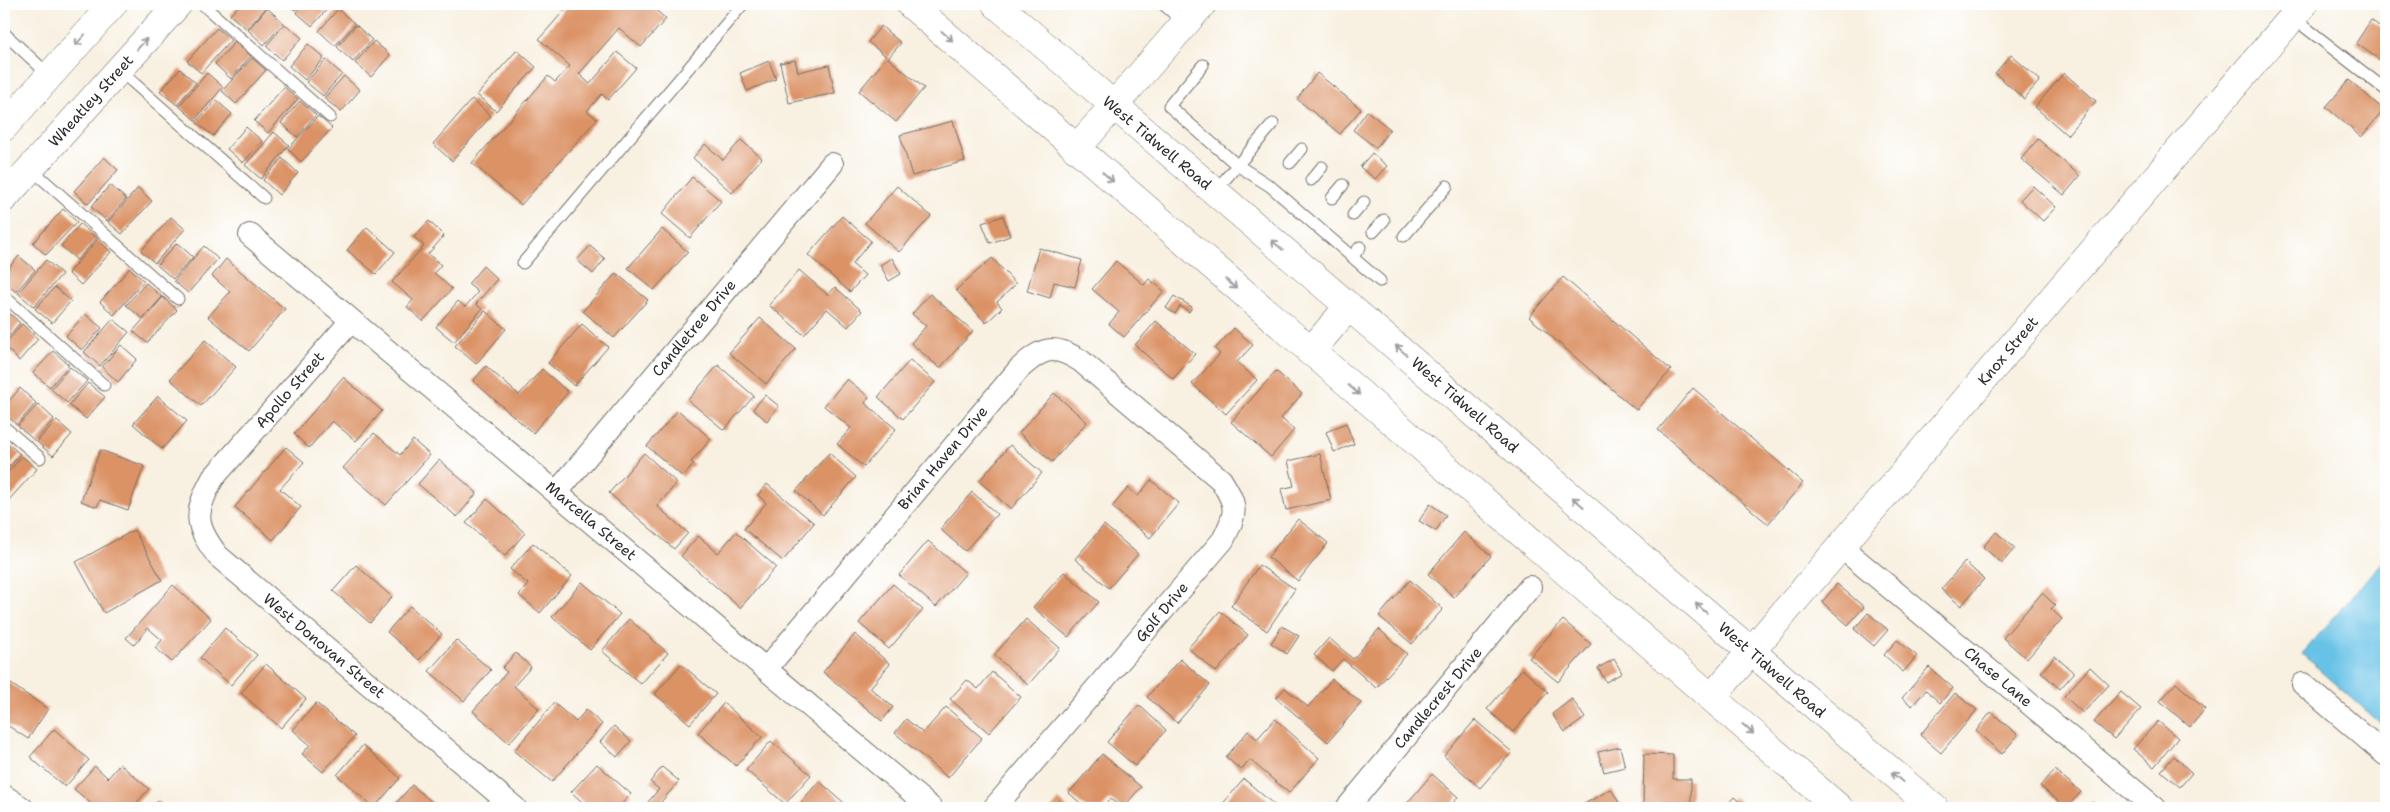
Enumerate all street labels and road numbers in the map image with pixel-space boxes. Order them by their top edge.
street label: Wheatley Street [44,51,138,151]
street label: West Tidwell Road [1098,91,1216,195]
street label: Candletree Drive [647,275,741,381]
street label: Knox Street [1973,312,2043,390]
street label: Apollo Street [251,347,329,433]
street label: West Tidwell Road [1407,353,1523,458]
street label: Brian Haven Drive [894,402,992,514]
street label: Marcella Street [541,477,641,565]
street label: Golf Drive [1131,578,1193,646]
street label: West Donovan Street [259,589,389,703]
street label: West Tidwell Road [1714,618,1830,723]
street label: Candlecrest Drive [1390,643,1486,753]
street label: Chase Lane [1960,643,2036,711]

